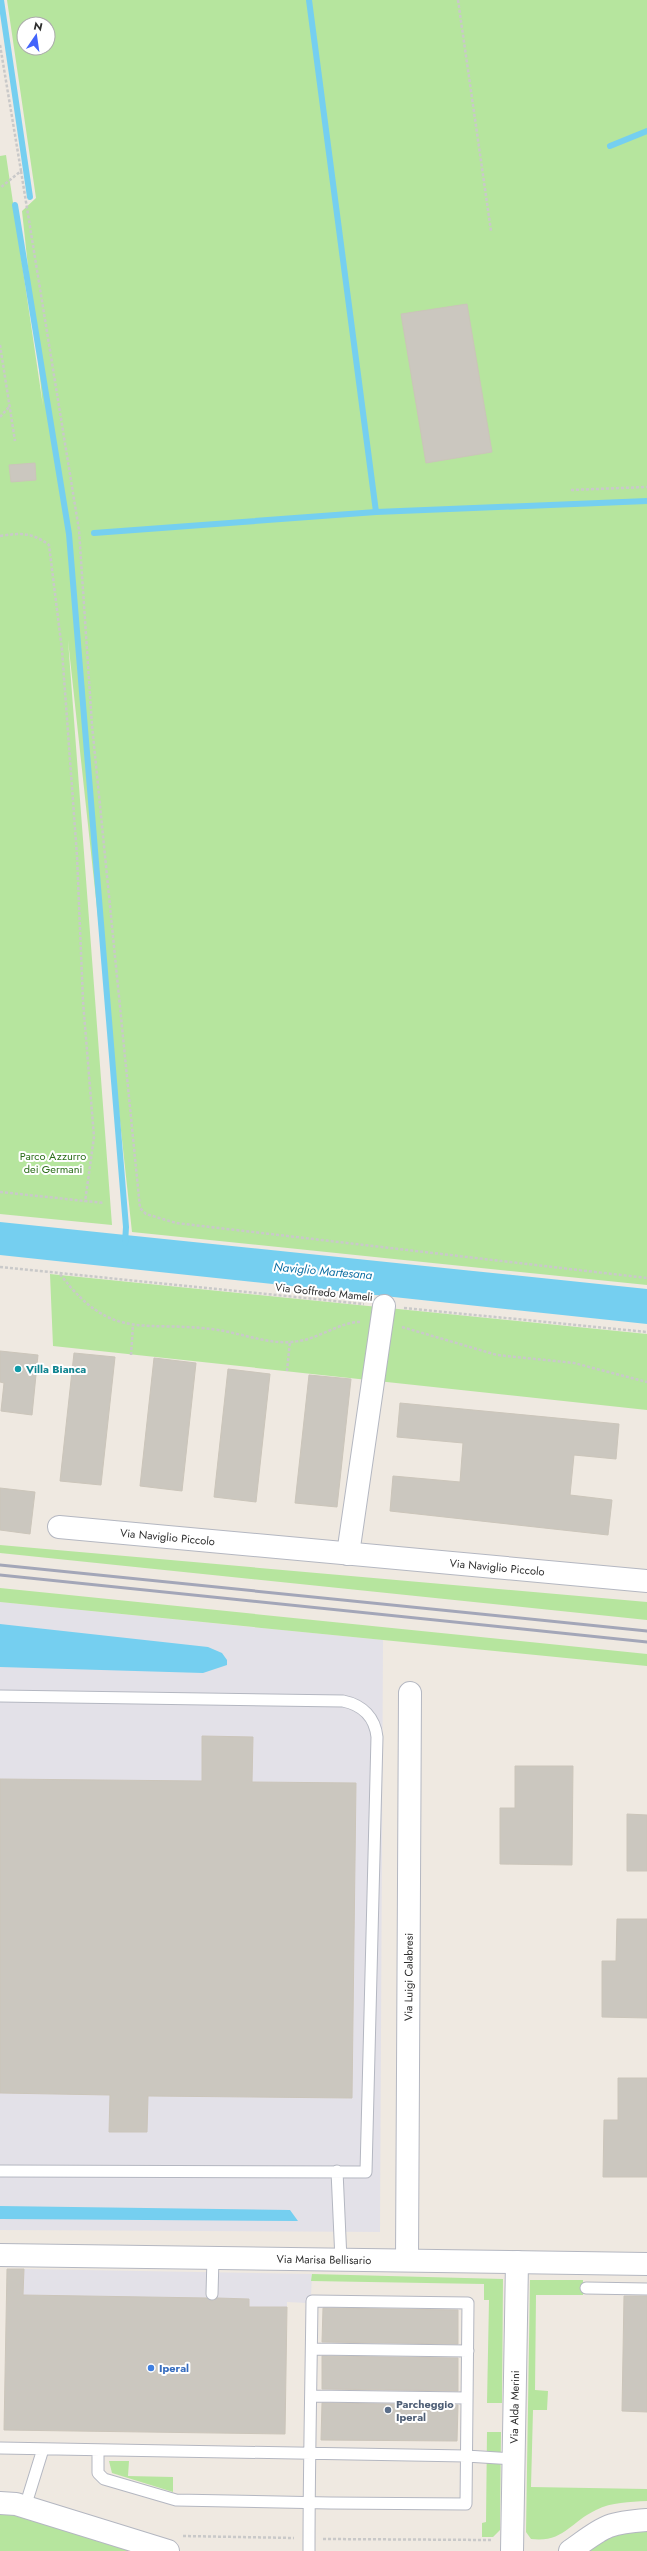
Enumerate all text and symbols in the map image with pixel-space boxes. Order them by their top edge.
north arrow [16,16,56,56]
text: N [32,17,44,35]
park label: Parco Azzurro dei Germani [20,1148,86,1177]
water label: Naviglio Martesana [273,1258,373,1284]
street label: Via Goffredo Mameli [274,1279,374,1305]
place label: Villa Bianca [25,1361,86,1377]
marker: Villa Bianca [13,1364,23,1374]
street label: Via Naviglio Piccolo [119,1525,216,1549]
street label: Via Naviglio Piccolo [449,1555,545,1580]
street label: Via Luigi Calabresi [400,1933,417,2021]
street label: Via Marisa Bellisario [276,2251,371,2268]
place label: Iperal [159,2360,189,2376]
marker: Iperal [146,2363,156,2373]
street label: Via Alda Merini [506,2370,523,2444]
place label: Parcheggio Iperal [396,2396,454,2425]
marker: Parcheggio Iperal [383,2405,393,2415]

